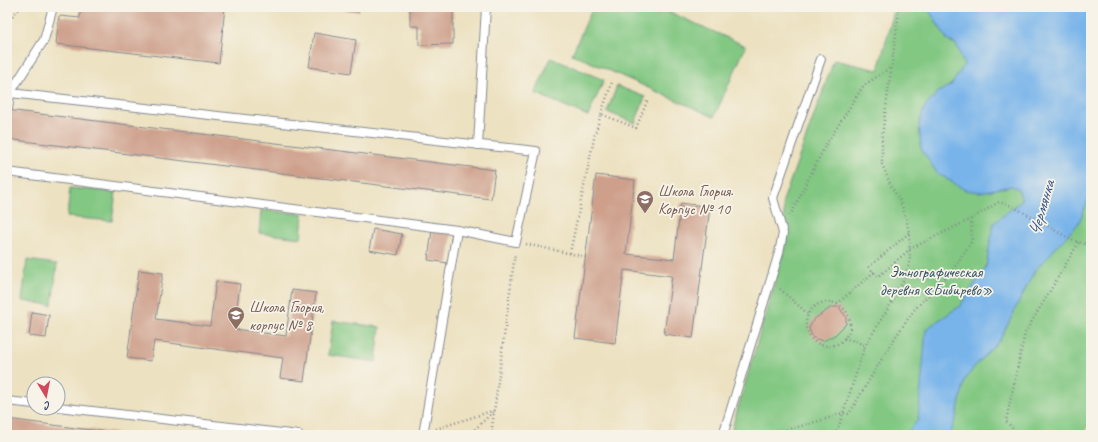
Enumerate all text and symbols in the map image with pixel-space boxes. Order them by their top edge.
water label: Чермянка [1024,176,1060,238]
place label: Школа Глория. Корпус № 10 [658,181,734,219]
school or university icon: Школа Глория. Корпус № 10 [635,189,655,214]
park label: Этнографическая деревня «Бибирево» [880,262,992,300]
place label: Школа Глория, корпус № 8 [249,297,324,335]
school or university icon: Школа Глория, корпус № 8 [226,305,246,330]
north arrow [26,376,66,416]
text: С [42,398,52,413]

